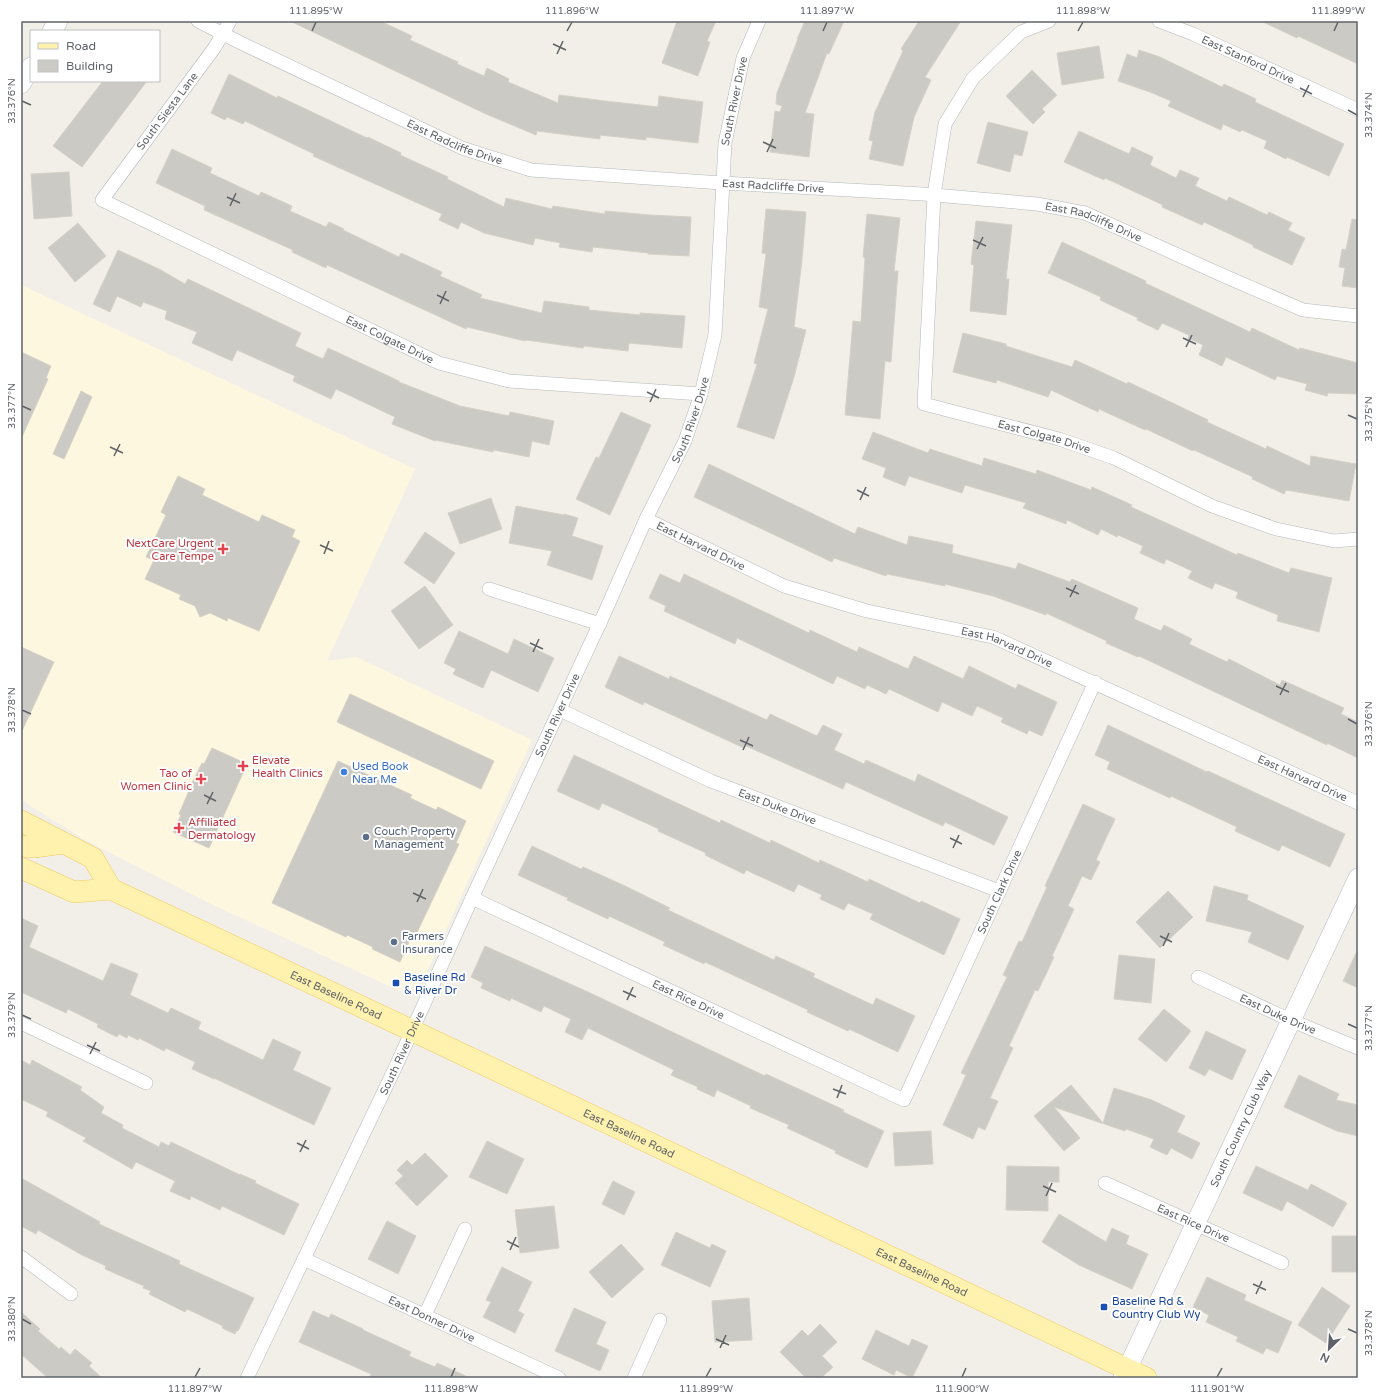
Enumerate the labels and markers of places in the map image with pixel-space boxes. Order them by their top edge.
place label: NextCare Urgent Care Tempe [126,537,214,563]
marker: NextCare Urgent Care Tempe [217,543,229,555]
place label: Elevate Health Clinics [252,754,323,780]
marker: Elevate Health Clinics [237,760,249,772]
place label: Used Book Near Me [352,760,408,786]
place label: Tao of Women Clinic [120,767,193,793]
marker: Used Book Near Me [339,767,349,777]
marker: Tao of Women Clinic [195,773,207,785]
place label: Affiliated Dermatology [188,816,256,842]
marker: Affiliated Dermatology [173,822,185,834]
place label: Couch Property Management [374,825,456,851]
marker: Couch Property Management [361,832,371,842]
place label: Farmers Insurance [402,930,453,956]
marker: Farmers Insurance [389,937,399,947]
place label: Baseline Rd & River Dr [404,971,465,997]
marker: Baseline Rd & River Dr [391,978,401,988]
place label: Baseline Rd & Country Club Wy [1112,1295,1200,1321]
marker: Baseline Rd & Country Club Wy [1099,1302,1109,1312]

